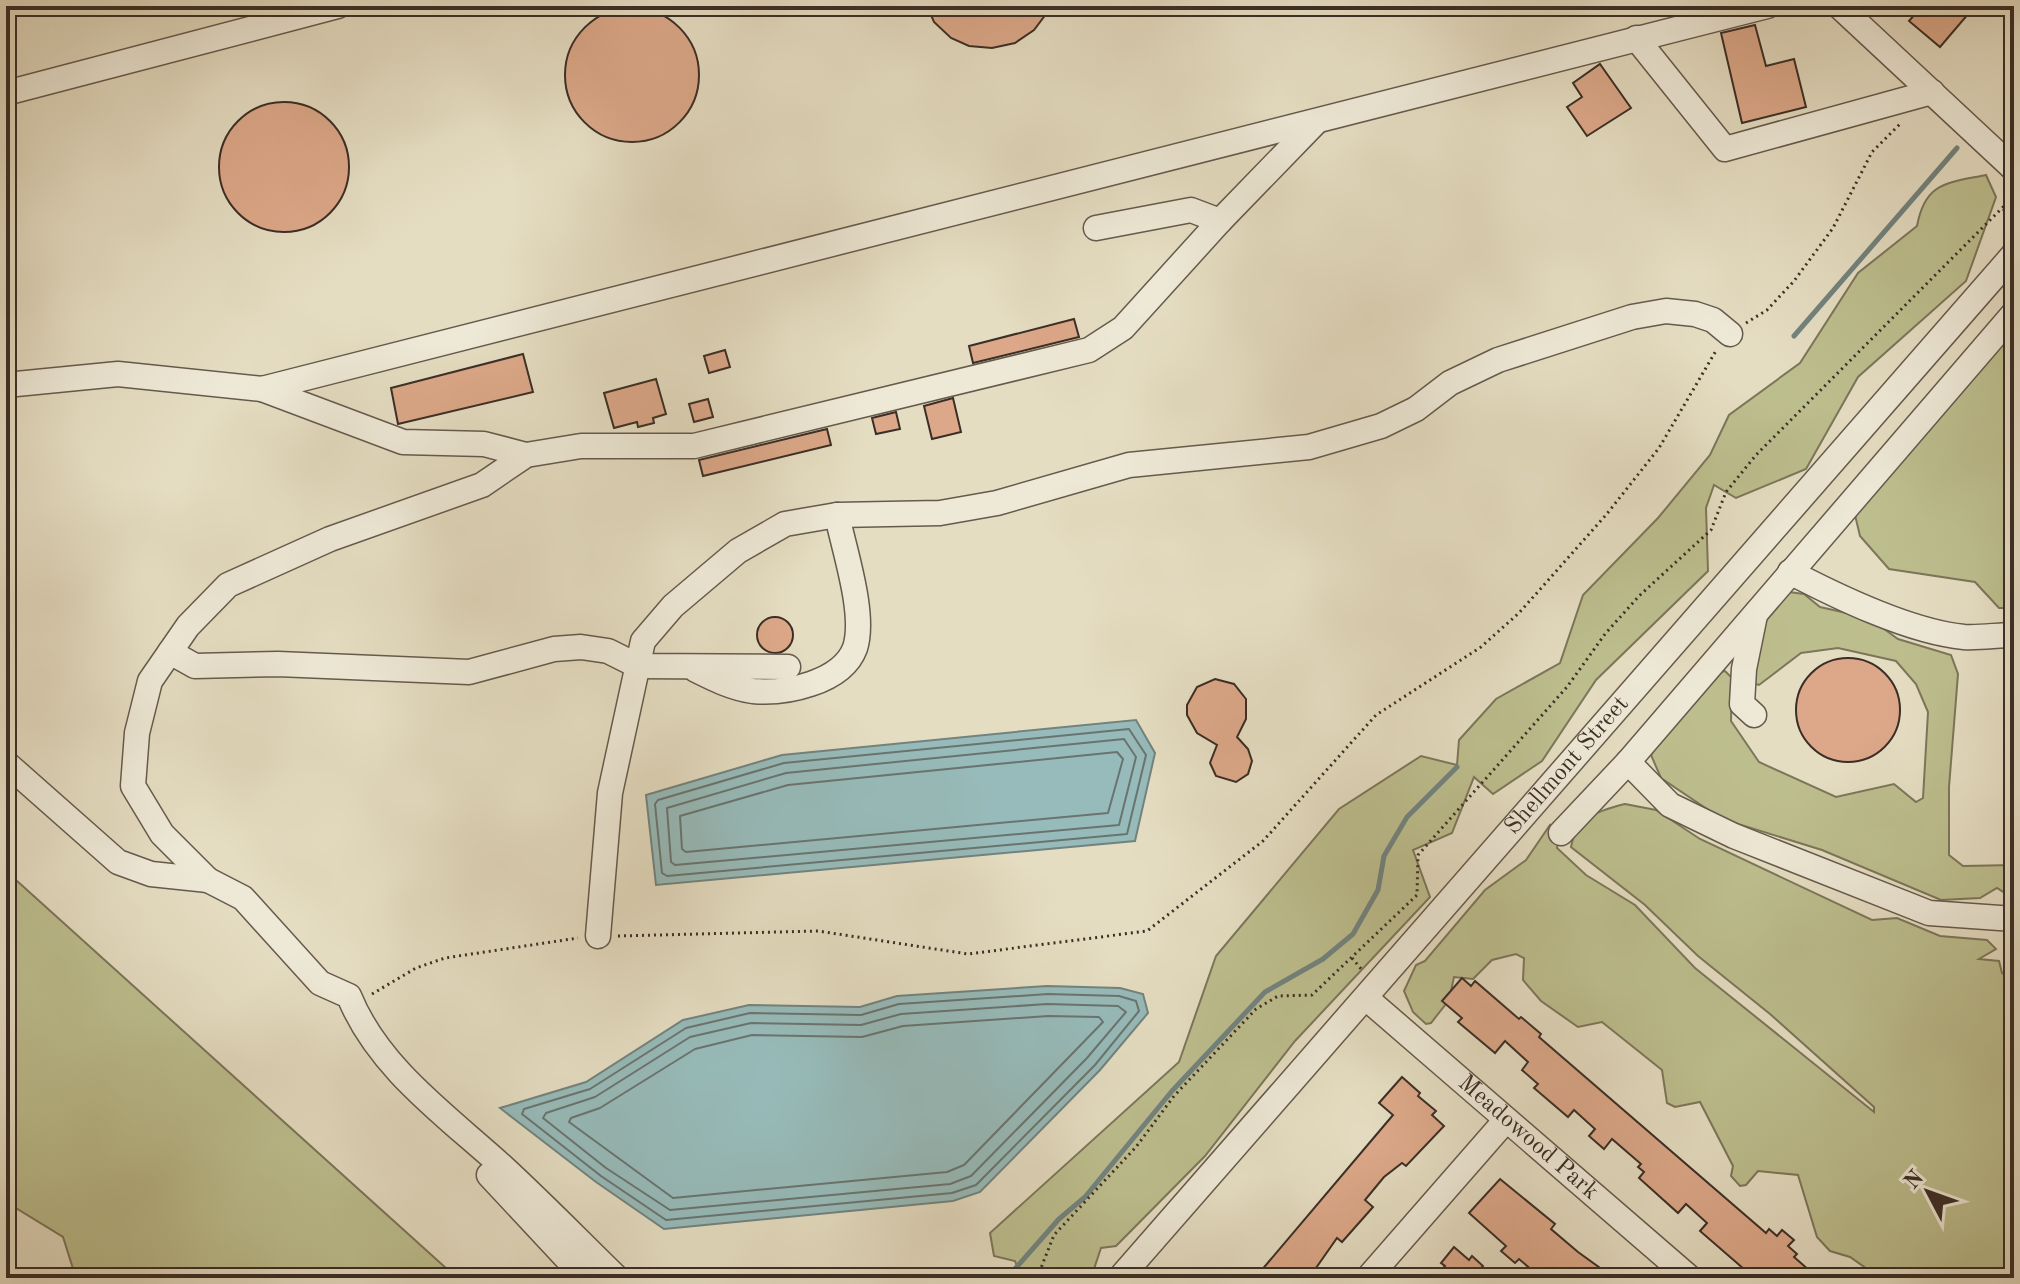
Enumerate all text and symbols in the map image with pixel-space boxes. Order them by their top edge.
street label: Shellmont Street [1501,692,1634,839]
street label: Meadowood Park [1453,1071,1603,1205]
north arrow [1888,1152,1968,1232]
text: N [1901,1166,1928,1194]

